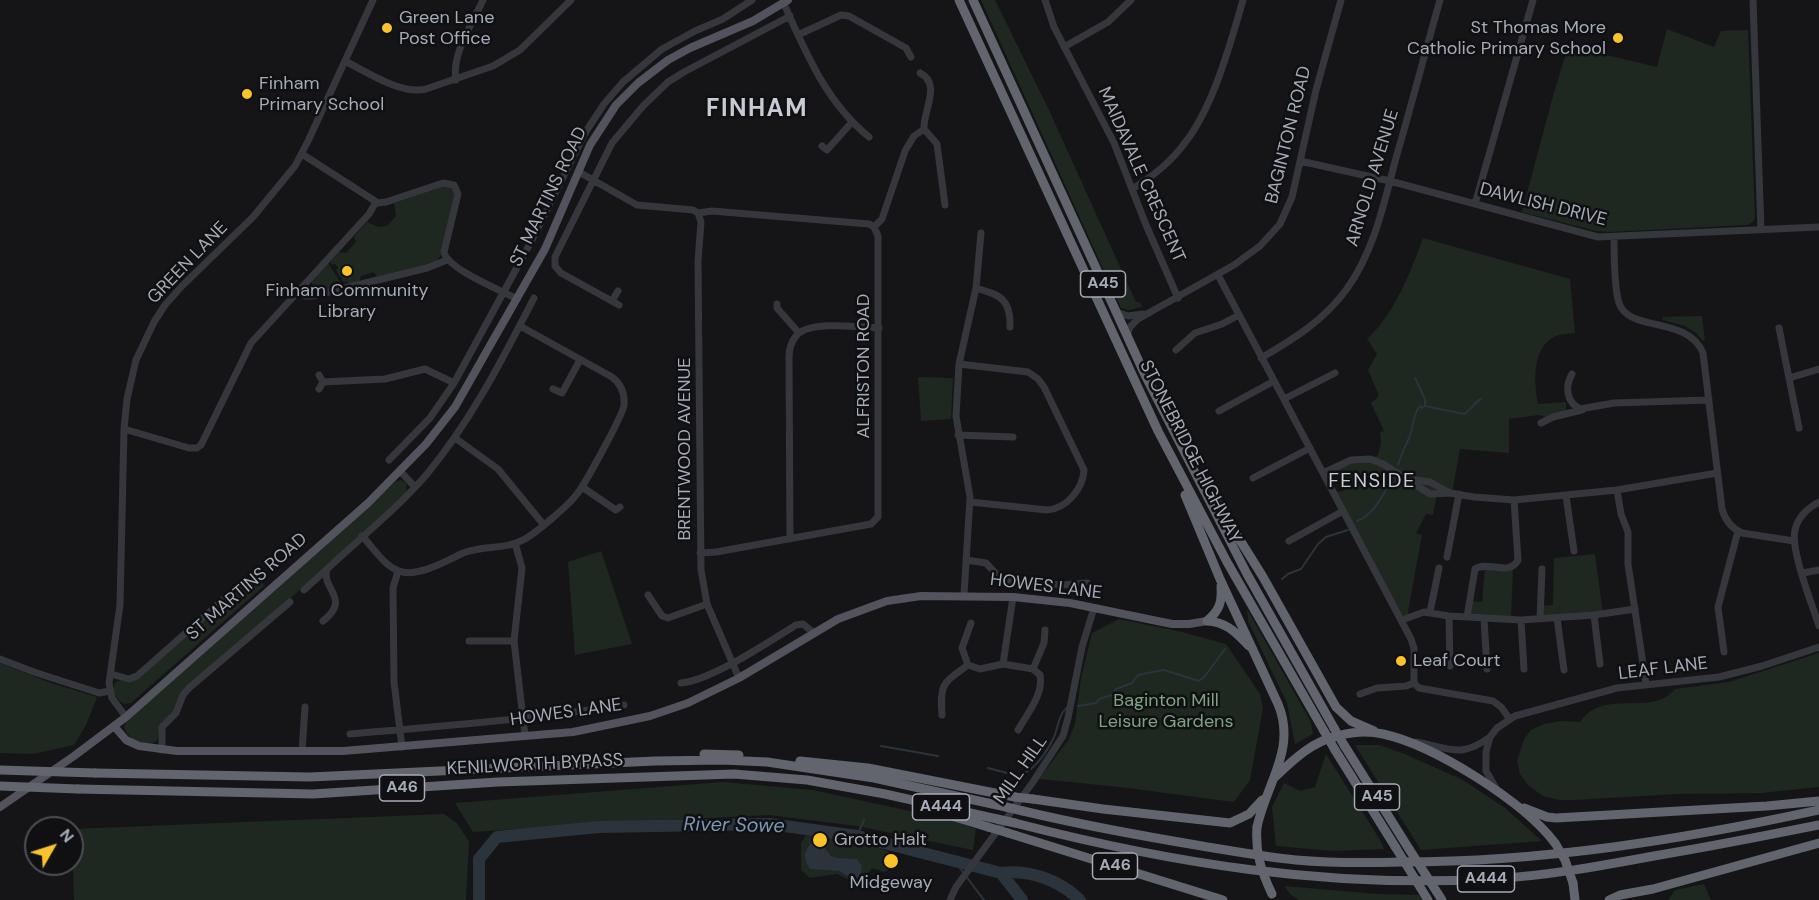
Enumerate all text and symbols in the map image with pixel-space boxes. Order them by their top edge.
place label: Green Lane Post Office [399,7,494,50]
place label: St Thomas More Catholic Primary School [1407,17,1606,60]
marker: Green Lane Post Office [380,21,394,35]
marker: St Thomas More Catholic Primary School [1611,31,1625,45]
street label: BAGINTON ROAD [1261,64,1317,206]
place label: Finham Primary School [259,73,384,116]
street label: MAIDAVALE CRESCENT [1093,84,1189,266]
marker: Finham Primary School [240,87,254,101]
district label: FINHAM [706,96,808,124]
street label: ARNOLD AVENUE [1342,107,1404,249]
street label: ST MARTINS ROAD [506,124,592,270]
street label: DAWLISH DRIVE [1477,179,1609,231]
street label: GREEN LANE [143,217,233,309]
marker: Finham Community Library [340,264,354,278]
road number: A45 [1080,271,1126,297]
place label: Finham Community Library [266,280,428,322]
street label: ALFRISTON ROAD [853,294,875,438]
street label: BRENTWOOD AVENUE [674,357,696,541]
street label: STONEBRIDGE HIGHWAY [1134,357,1246,547]
district label: FENSIDE [1328,470,1416,494]
street label: ST MARTINS ROAD [182,529,312,645]
street label: HOWES LANE [989,569,1103,605]
place label: Leaf Court [1413,650,1501,672]
street label: LEAF LANE [1617,653,1709,685]
marker: Leaf Court [1394,654,1408,668]
park label: Baginton Mill Leisure Gardens [1099,690,1233,732]
street label: HOWES LANE [509,694,623,732]
street label: MILL HILL [990,732,1052,808]
street label: KENILWORTH BYPASS [446,750,624,780]
road number: A46 [380,775,424,801]
road number: A45 [1354,784,1400,810]
road number: A444 [912,794,970,820]
water label: River Sowe [683,813,785,839]
north arrow [24,816,84,876]
text: N [55,824,79,847]
place label: Grotto Halt [834,829,927,851]
marker: Grotto Halt [811,831,829,849]
marker: Midgeway [882,852,900,870]
road number: A46 [1092,853,1138,879]
road number: A444 [1458,866,1514,892]
place label: Midgeway [849,872,933,894]

